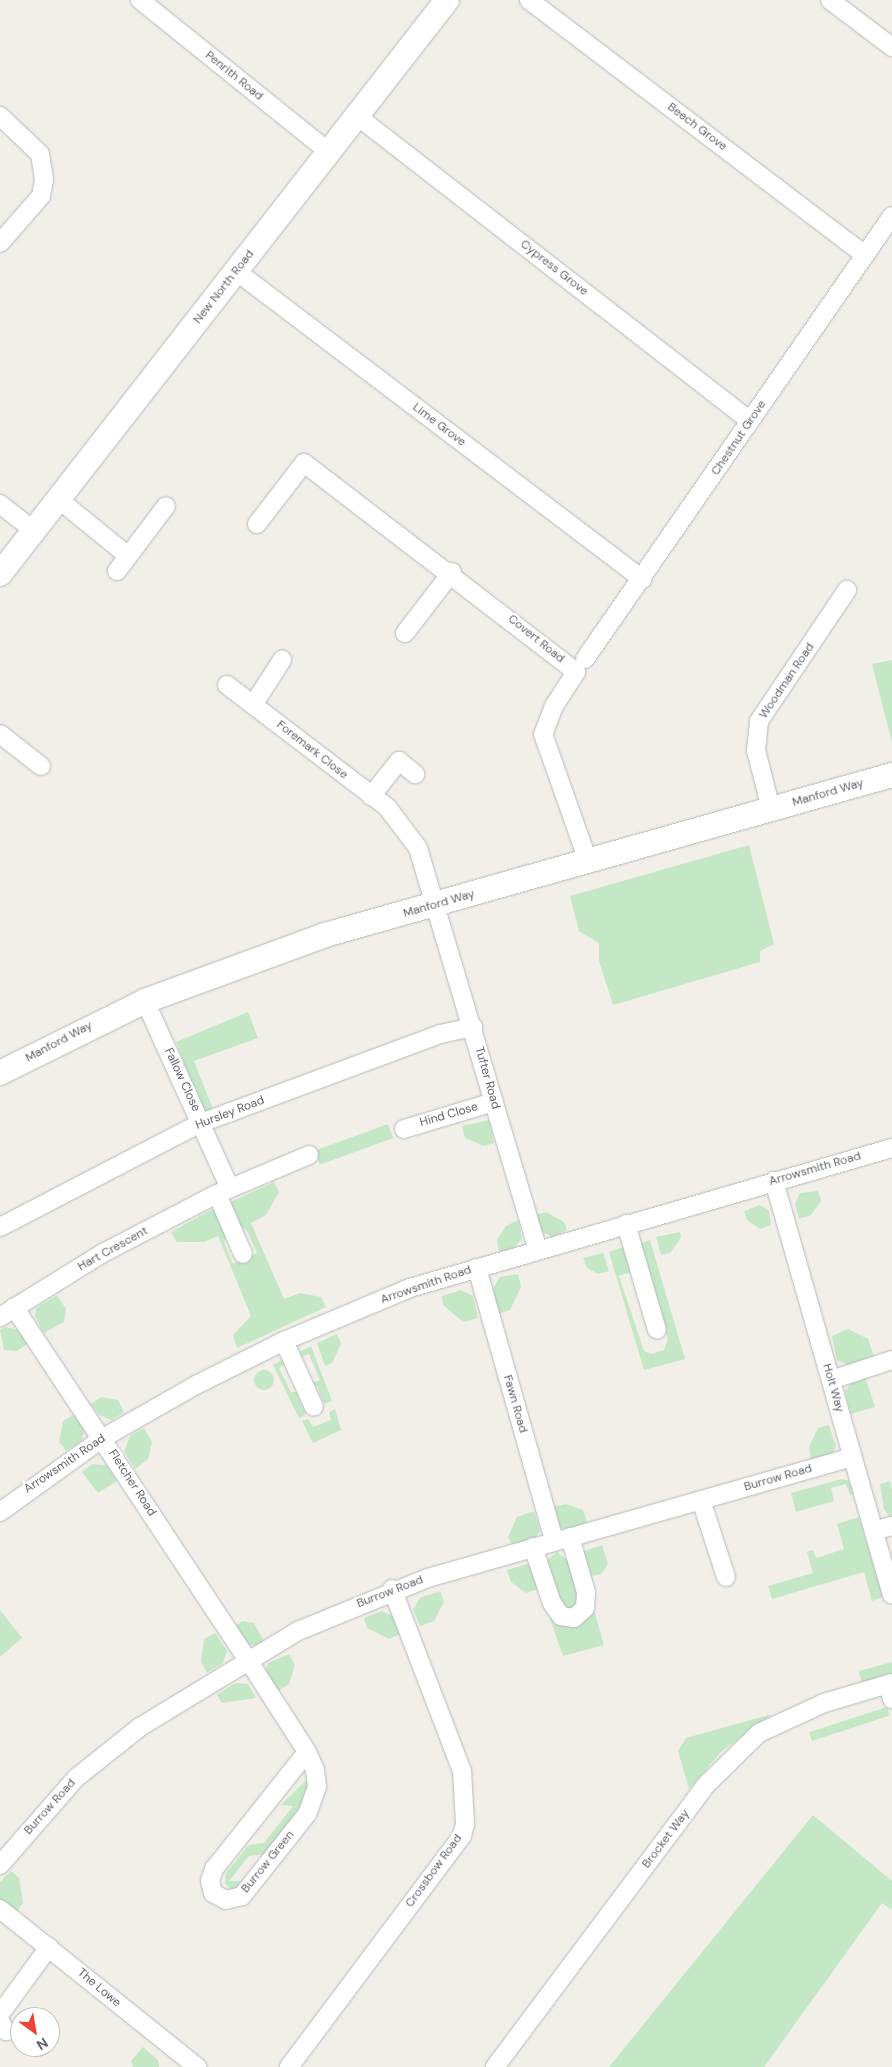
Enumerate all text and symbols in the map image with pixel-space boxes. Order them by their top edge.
street label: Penrith Road [202,48,266,104]
street label: Beech Grove [664,100,730,154]
street label: Cypress Grove [517,237,591,299]
street label: New North Road [191,247,257,327]
street label: Chestnut Grove [709,398,769,478]
street label: Lime Grove [410,400,468,450]
street label: Covert Road [505,612,567,666]
street label: Woodman Road [756,640,818,722]
street label: Foremark Close [274,718,350,782]
street label: Manford Way [791,776,865,810]
street label: Manford Way [402,887,476,921]
street label: Manford Way [23,1018,95,1066]
street label: Tufter Road [471,1045,503,1111]
street label: Fallow Close [161,1046,203,1114]
street label: Hursley Road [194,1093,266,1133]
street label: Hind Close [418,1100,480,1130]
street label: Arrowsmith Road [767,1149,863,1189]
street label: Hart Crescent [75,1224,151,1274]
street label: Arrowsmith Road [379,1263,473,1307]
street label: Holt Way [819,1362,847,1414]
street label: Fawn Road [500,1373,530,1435]
street label: Arrowsmith Road [22,1431,108,1497]
street label: Fletcher Road [105,1447,159,1519]
street label: Burrow Road [742,1461,814,1495]
street label: Burrow Road [355,1573,425,1611]
street label: Burrow Road [21,1776,79,1838]
street label: Brocket Way [639,1807,693,1871]
street label: Burrow Green [239,1828,297,1896]
street label: Crossbow Road [403,1832,465,1910]
street label: The Lowe [74,1966,124,2010]
north arrow [10,2007,60,2057]
text: N [33,2034,52,2054]

